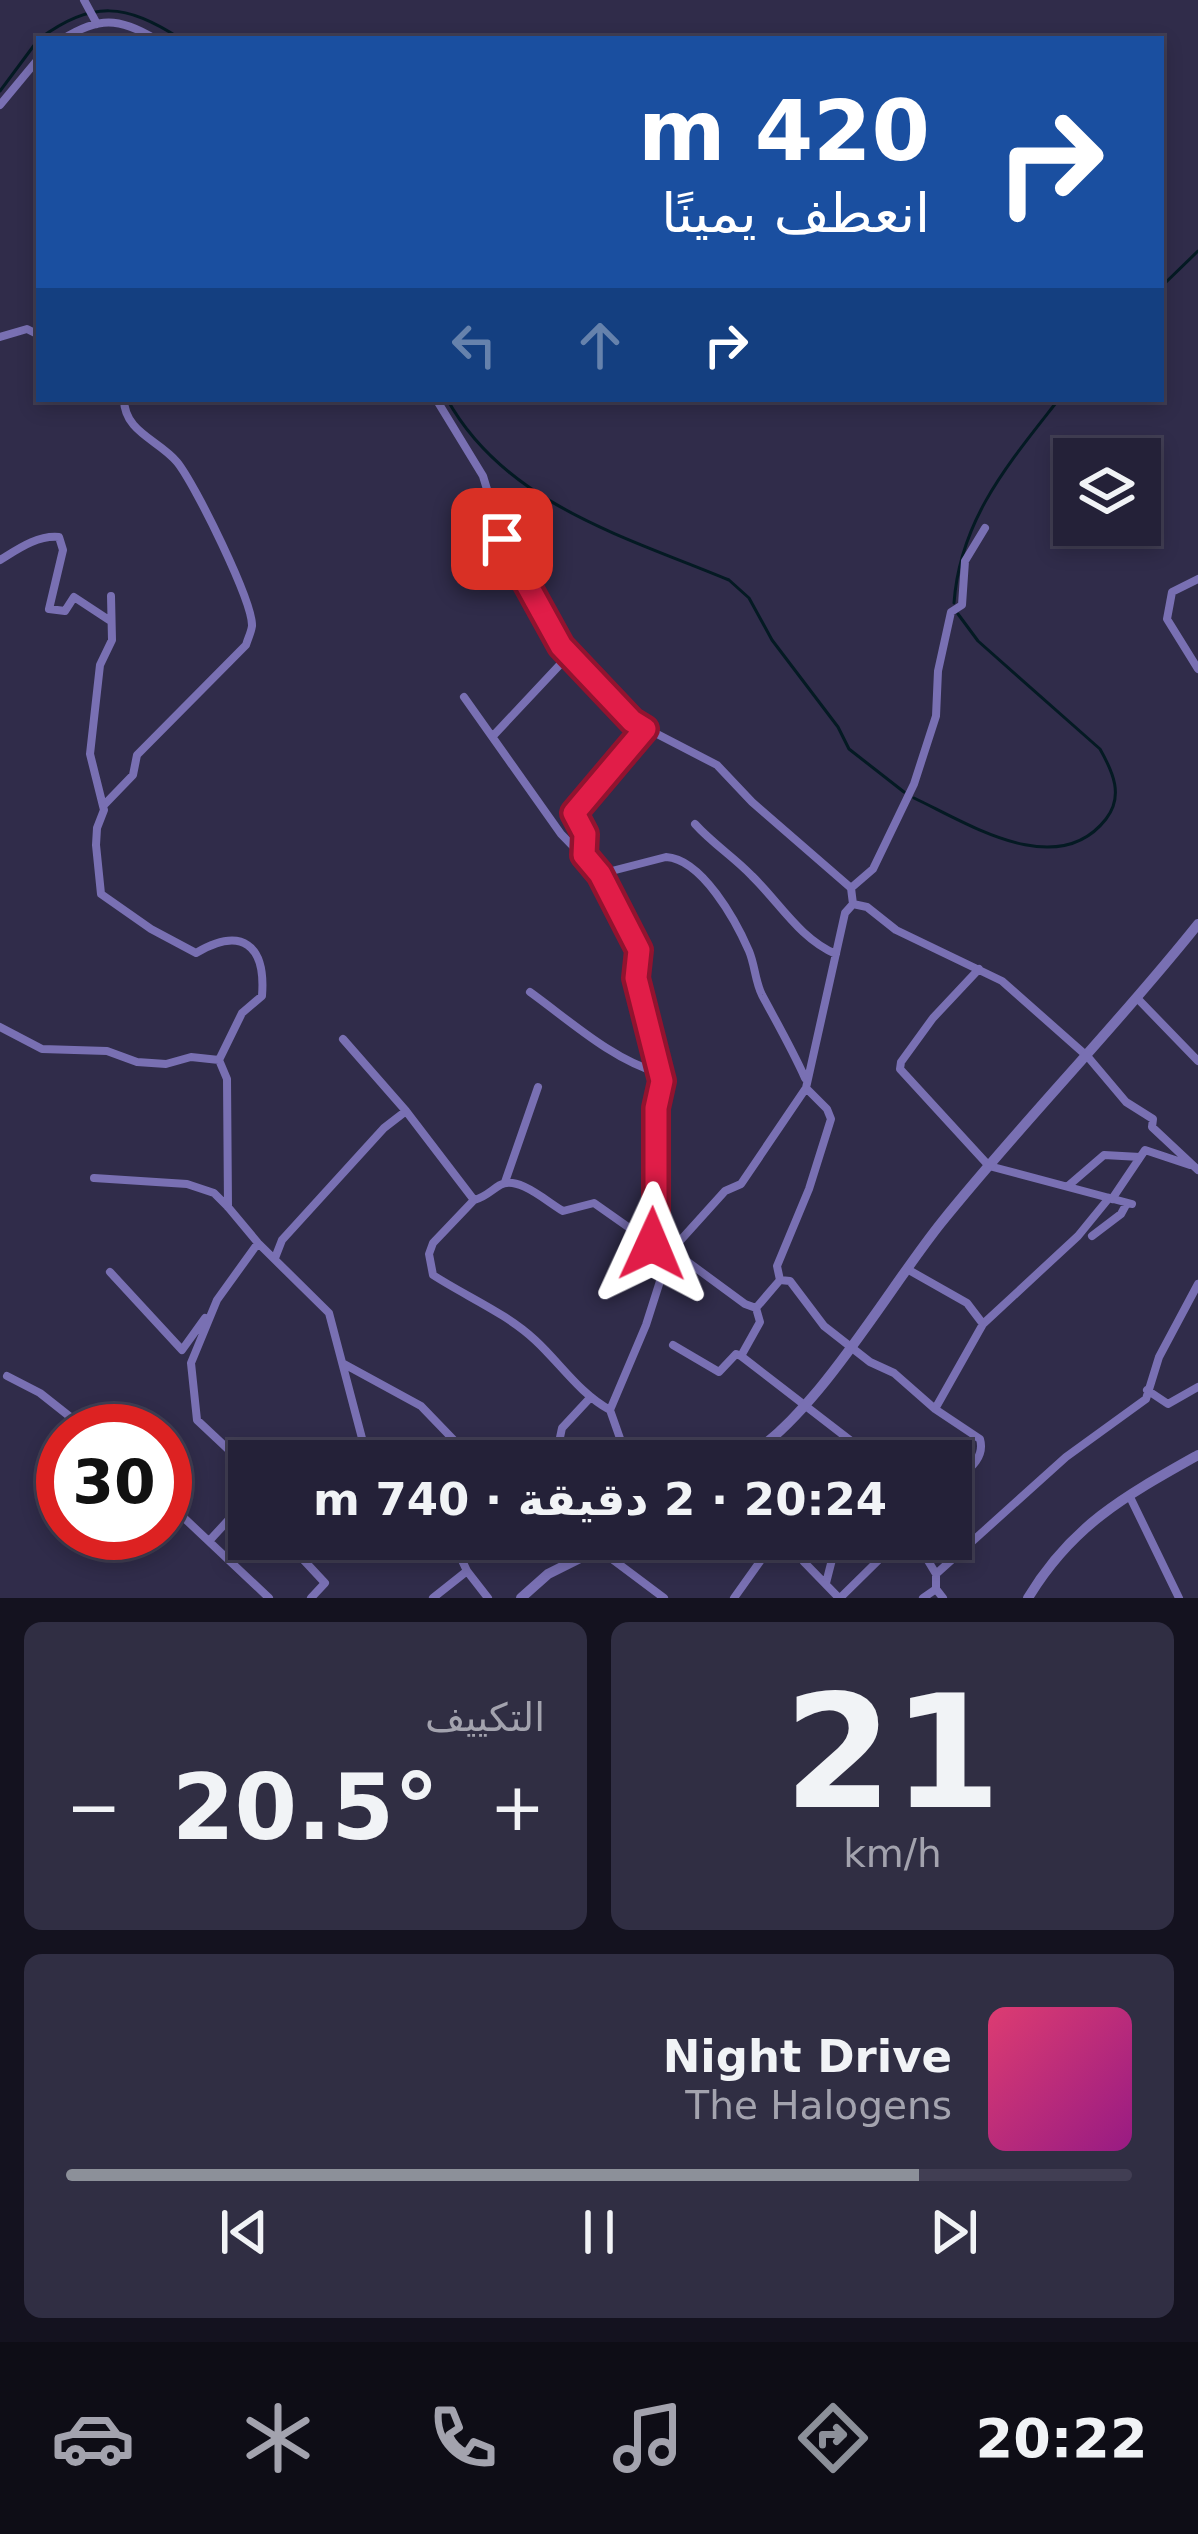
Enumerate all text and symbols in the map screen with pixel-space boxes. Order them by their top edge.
text: 420 m [638,82,930,180]
icon: right [972,84,1128,240]
text: انعطف يمينًا [661,182,930,245]
icon: left [441,312,507,378]
icon: ahead [567,312,633,378]
icon: right [693,312,759,378]
map controls [1053,438,1161,546]
button: layers [1053,438,1161,546]
pin [451,488,553,590]
icon: arrive [469,506,535,572]
position arrow [589,1181,715,1307]
speed limit sign: 30 [36,1404,192,1560]
text: 20:24 · 2 دقيقة · 740 m [313,1473,887,1526]
text: 21 [784,1662,1001,1844]
text: التكييف [425,1695,545,1740]
text: 20.5° [172,1755,439,1860]
text: − [66,1769,121,1846]
text: + [490,1769,545,1846]
text: km/h [843,1831,942,1876]
text: Night Drive [663,2030,952,2083]
text: The Halogens [685,2083,952,2128]
icon: previous [211,2199,277,2265]
icon: pause [566,2199,632,2265]
icon: next [921,2199,987,2265]
icon: car [51,2396,135,2480]
icon: climate [236,2396,320,2480]
icon: phone [421,2396,505,2480]
icon: music [606,2396,690,2480]
icon: directions [791,2396,875,2480]
text: 20:22 [976,2407,1148,2470]

